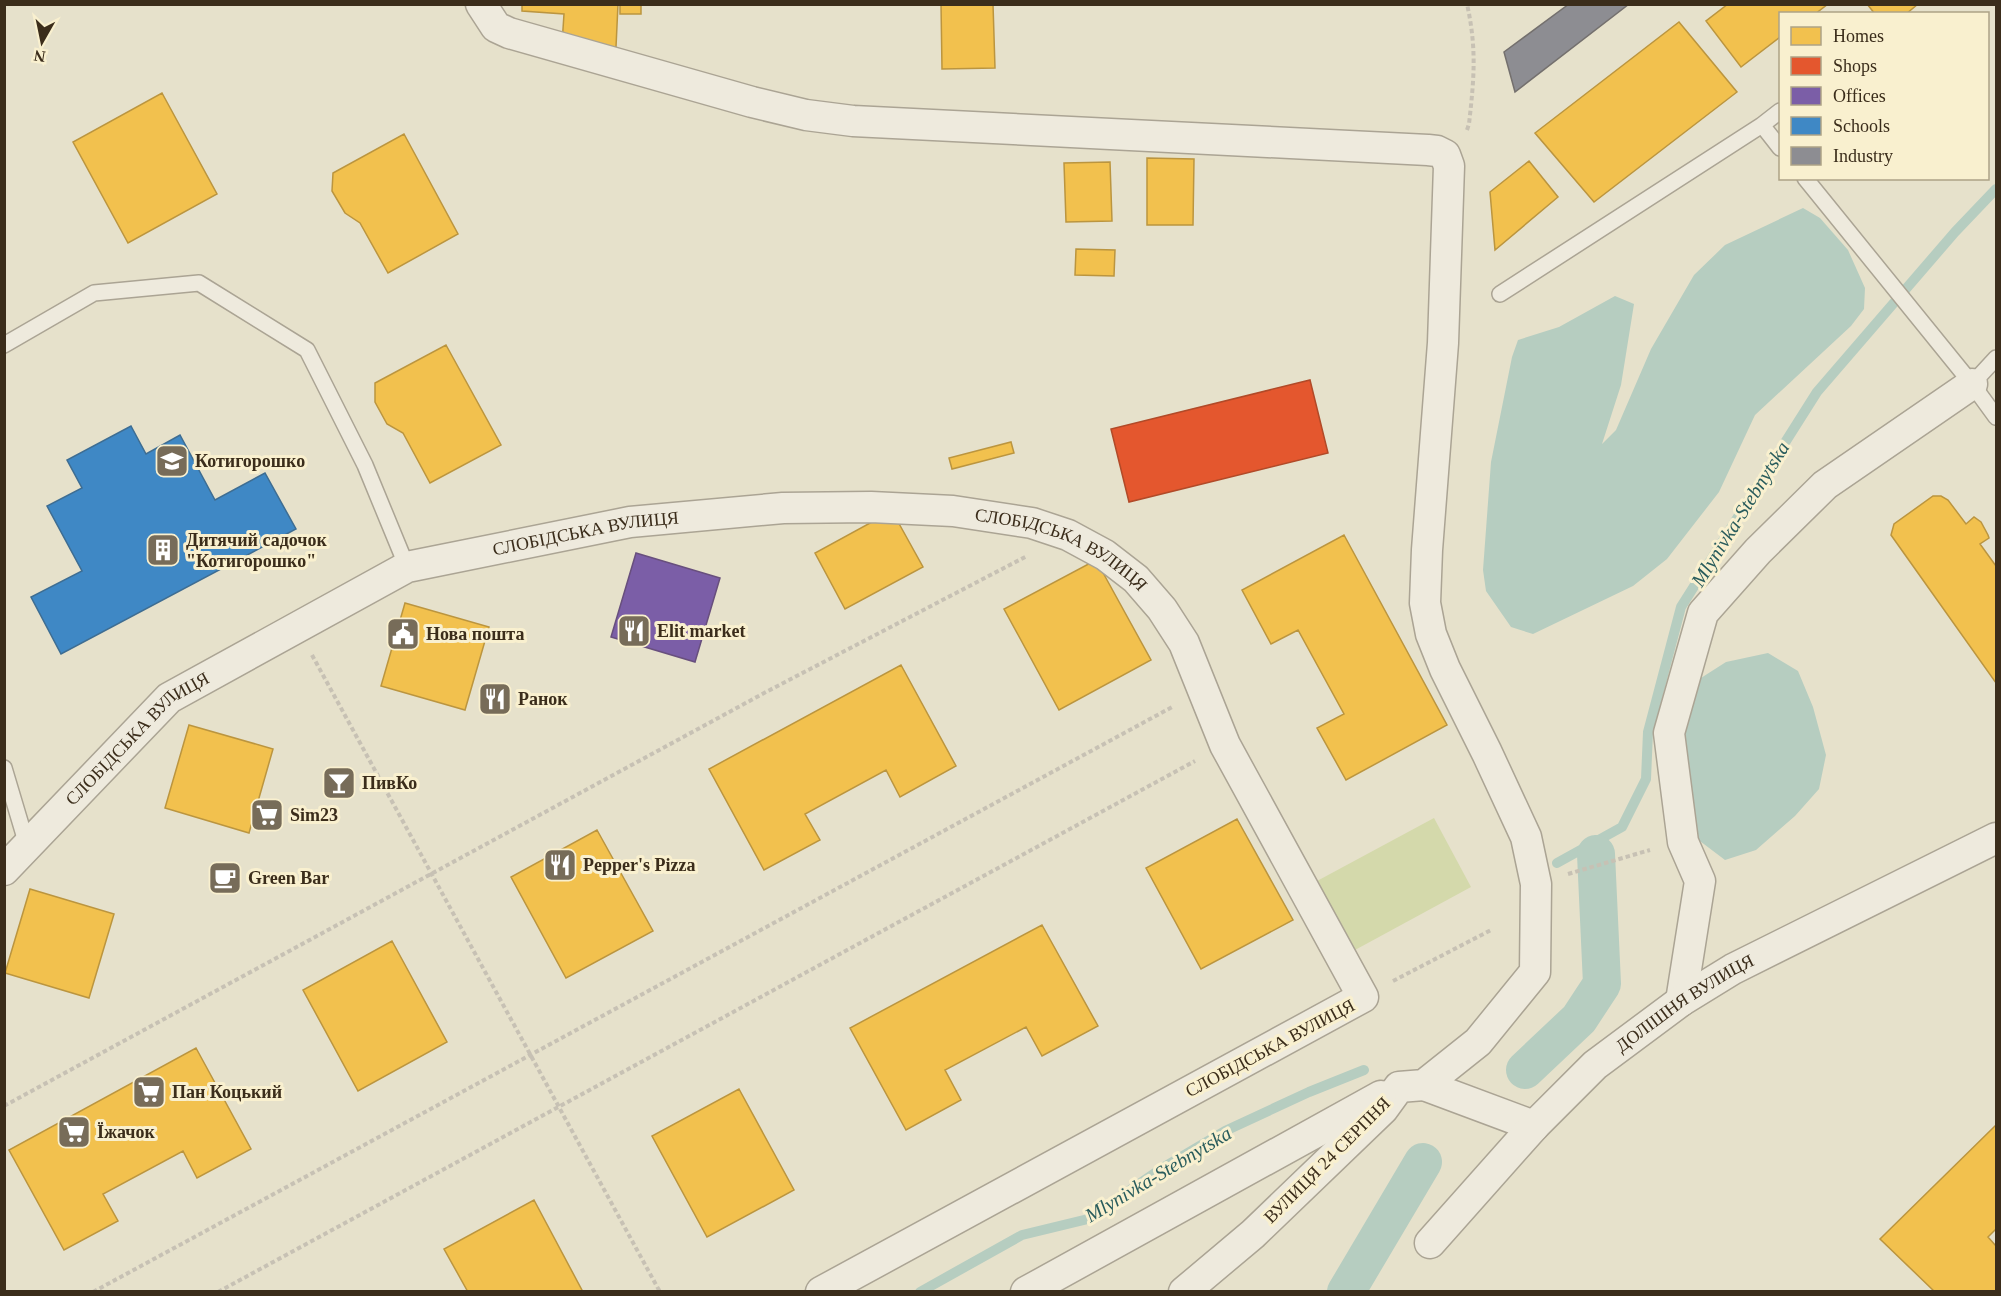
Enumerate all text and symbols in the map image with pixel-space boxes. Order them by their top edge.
north arrow [12,12,72,72]
legend [1779,12,1989,180]
text: Homes [1833,26,1884,46]
text: N [32,47,47,66]
text: Shops [1833,56,1877,76]
text: Offices [1833,86,1886,106]
text: Schools [1833,116,1890,136]
text: Industry [1833,146,1893,166]
water label: Mlynivka-Stebnytska [1686,438,1794,592]
school or university icon: Котигорошко [154,443,190,479]
place label: Котигорошко [195,451,305,471]
street label: СЛОБІДСЬКА ВУЛИЦЯ [974,504,1151,595]
street label: СЛОБІДСЬКА ВУЛИЦЯ [491,508,680,559]
place label: Дитячий садочок "Котигорошко" [186,530,327,571]
building icon: Дитячий садочок "Котигорошко" [145,532,181,568]
restaurant icon: Elit market [616,613,652,649]
public building icon: Нова пошта [385,616,421,652]
place label: Elit market [657,621,745,641]
place label: Нова пошта [426,624,524,644]
street label: СЛОБІДСЬКА ВУЛИЦЯ [62,668,212,809]
restaurant icon: Ранок [477,681,513,717]
place label: Ранок [518,689,568,709]
bar icon: ПивКо [321,765,357,801]
place label: ПивКо [362,773,417,793]
supermarket icon: Sim23 [249,797,285,833]
place label: Sim23 [290,805,338,825]
restaurant icon: Pepper's Pizza [542,847,578,883]
place label: Pepper's Pizza [583,855,695,875]
cafe icon: Green Bar [207,860,243,896]
place label: Green Bar [248,868,329,888]
street label: ДОЛІШНЯ ВУЛИЦЯ [1612,950,1757,1056]
street label: СЛОБІДСЬКА ВУЛИЦЯ [1182,995,1358,1101]
supermarket icon: Пан Коцький [131,1074,167,1110]
place label: Пан Коцький [172,1082,282,1102]
street label: ВУЛИЦЯ 24 СЕРПНЯ [1260,1093,1394,1227]
supermarket icon: Їжачок [56,1114,92,1150]
place label: Їжачок [97,1122,155,1142]
water label: Mlynivka-Stebnytska [1080,1122,1236,1228]

